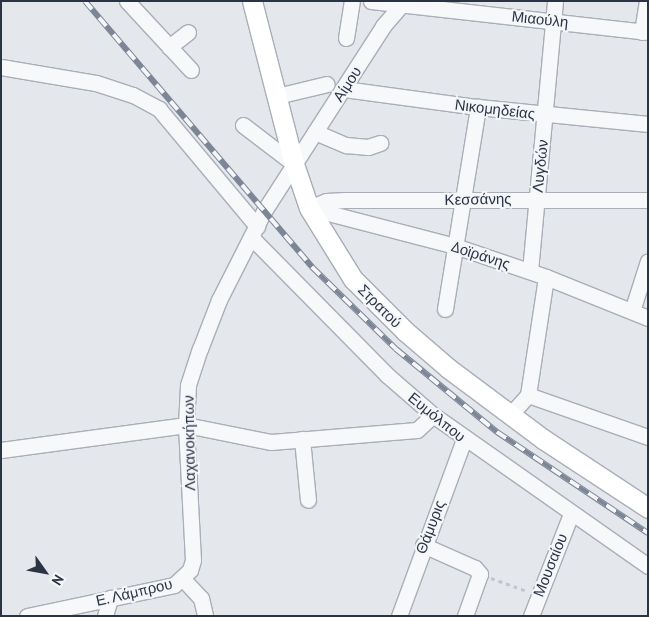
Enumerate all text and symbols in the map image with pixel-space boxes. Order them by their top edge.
street label: Μιαούλη [511,7,569,31]
street label: Αίμου [329,63,365,105]
street label: Νικομηδείας [454,95,536,123]
street label: Λυγδών [528,139,552,193]
street label: Κεσσάνης [444,189,512,209]
street label: Δοϊράνης [449,237,513,273]
street label: Στρατού [355,281,405,331]
street label: Ευμόλπου [405,388,469,446]
street label: Λαχανοκήπων [179,395,199,491]
street label: Θάμυρις [412,498,448,556]
street label: Μουσαίου [529,531,571,599]
north arrow [20,547,70,597]
text: N [48,571,68,589]
street label: Ε. Λάμπρου [93,574,175,610]

